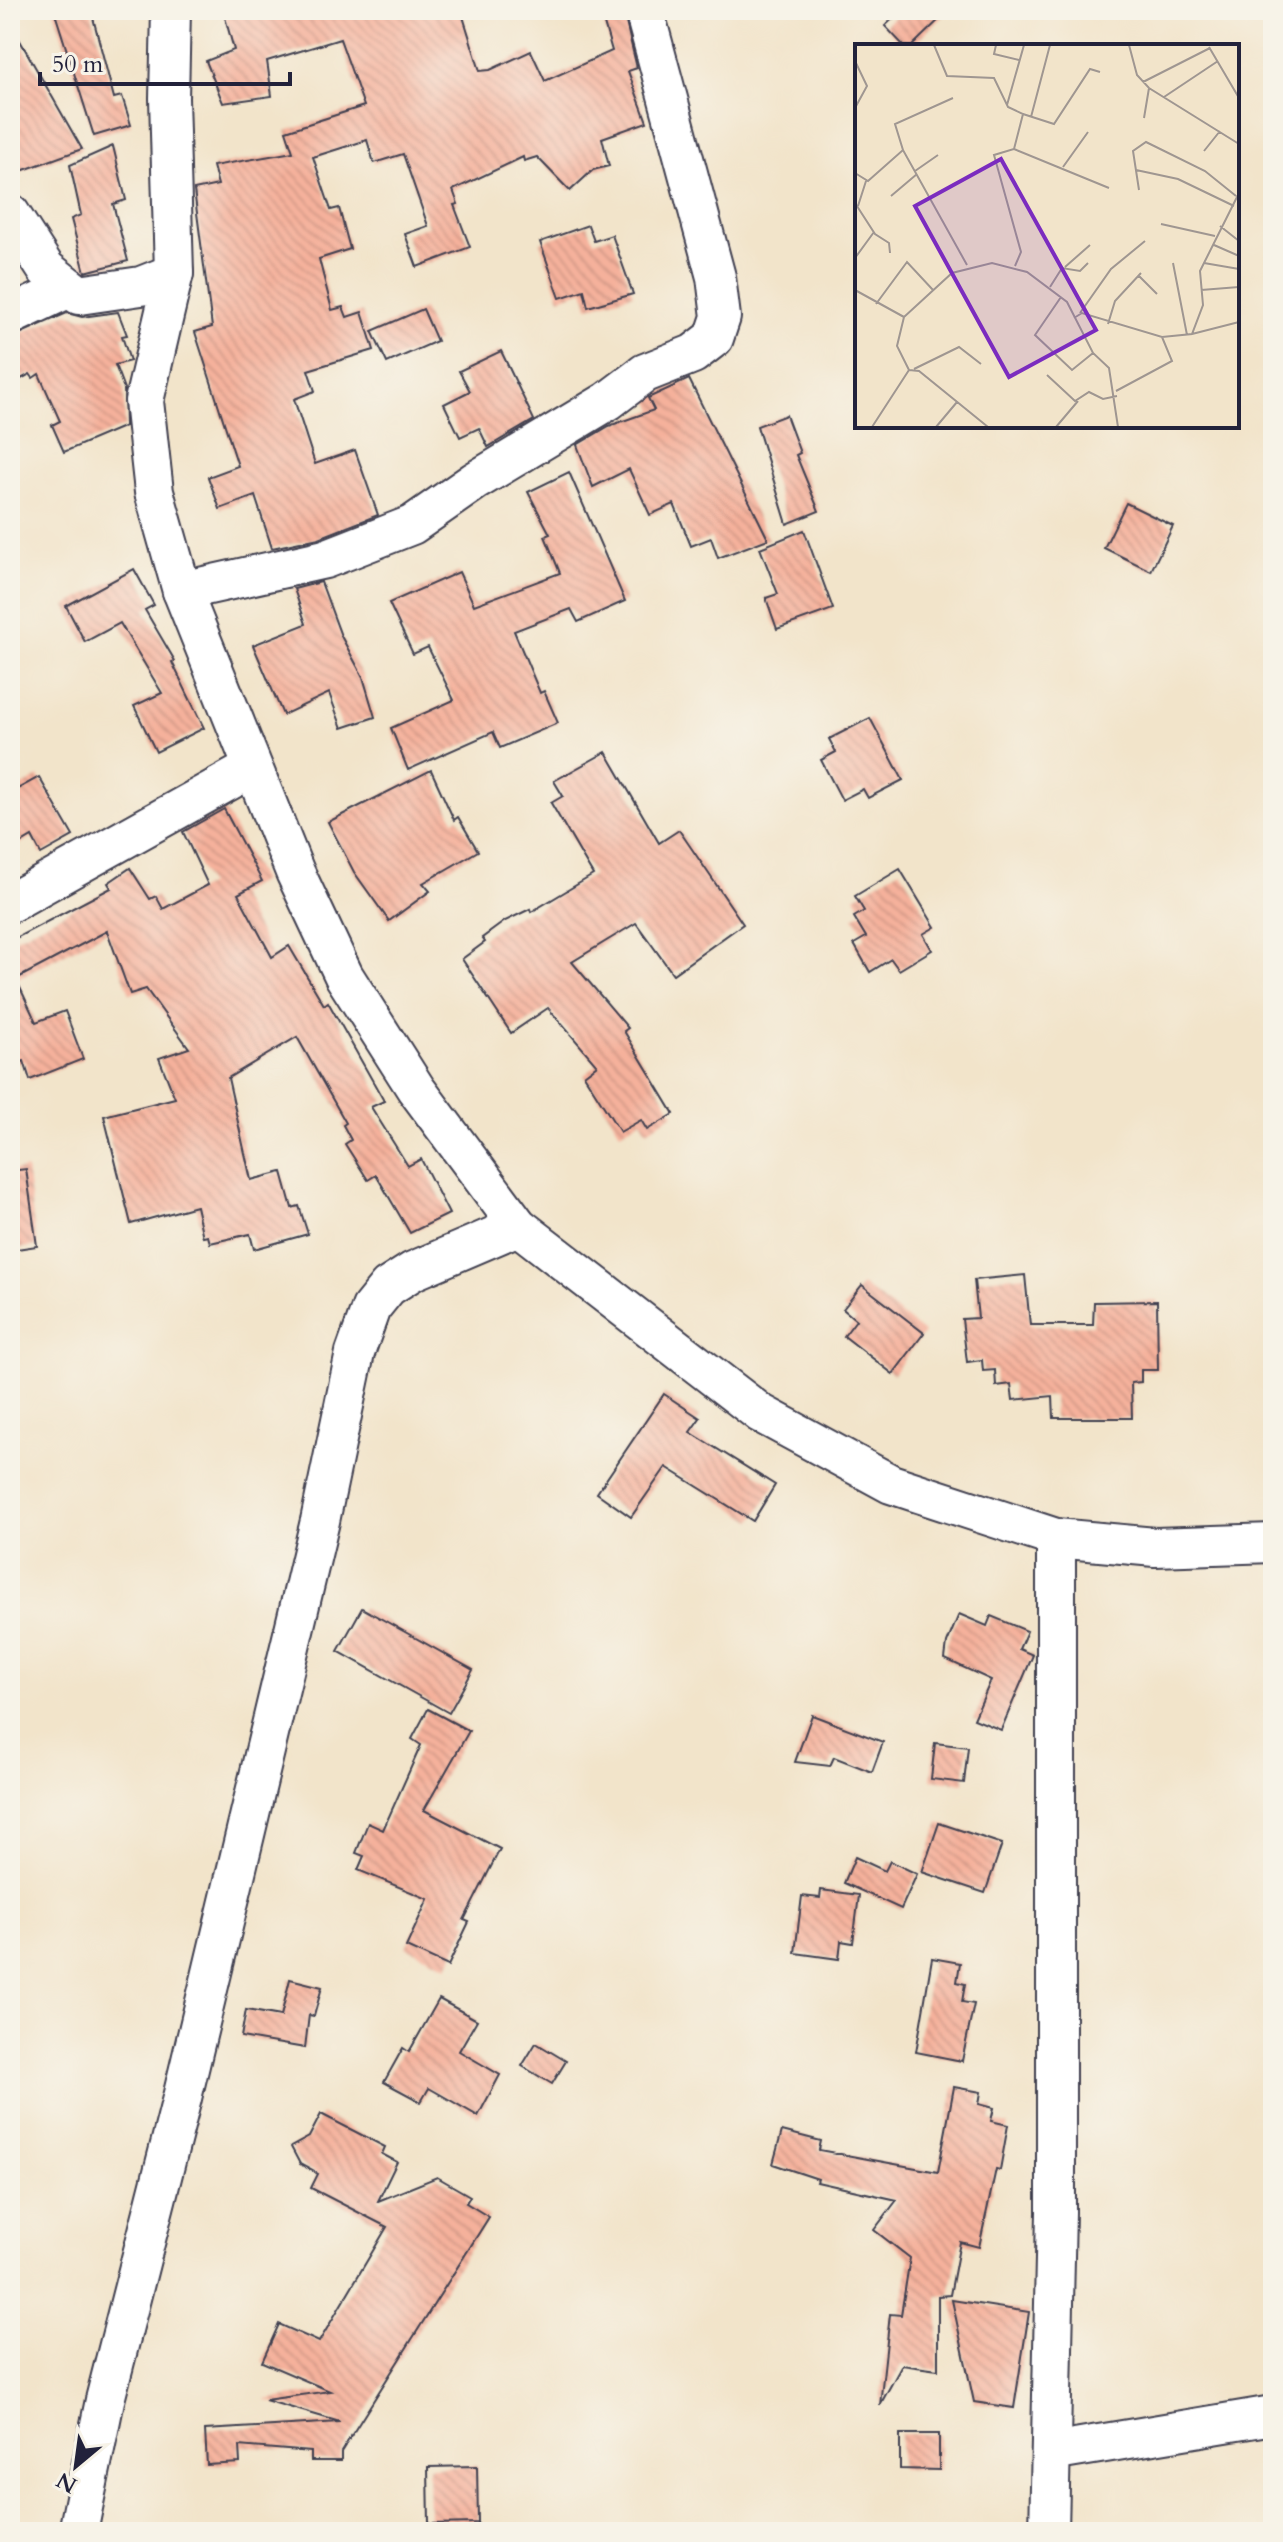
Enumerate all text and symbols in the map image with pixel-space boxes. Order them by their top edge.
scale bar [40,36,290,86]
inset map [855,44,1239,428]
text: 50 m [52,48,104,81]
north arrow [36,2426,116,2506]
text: N [51,2465,82,2500]

